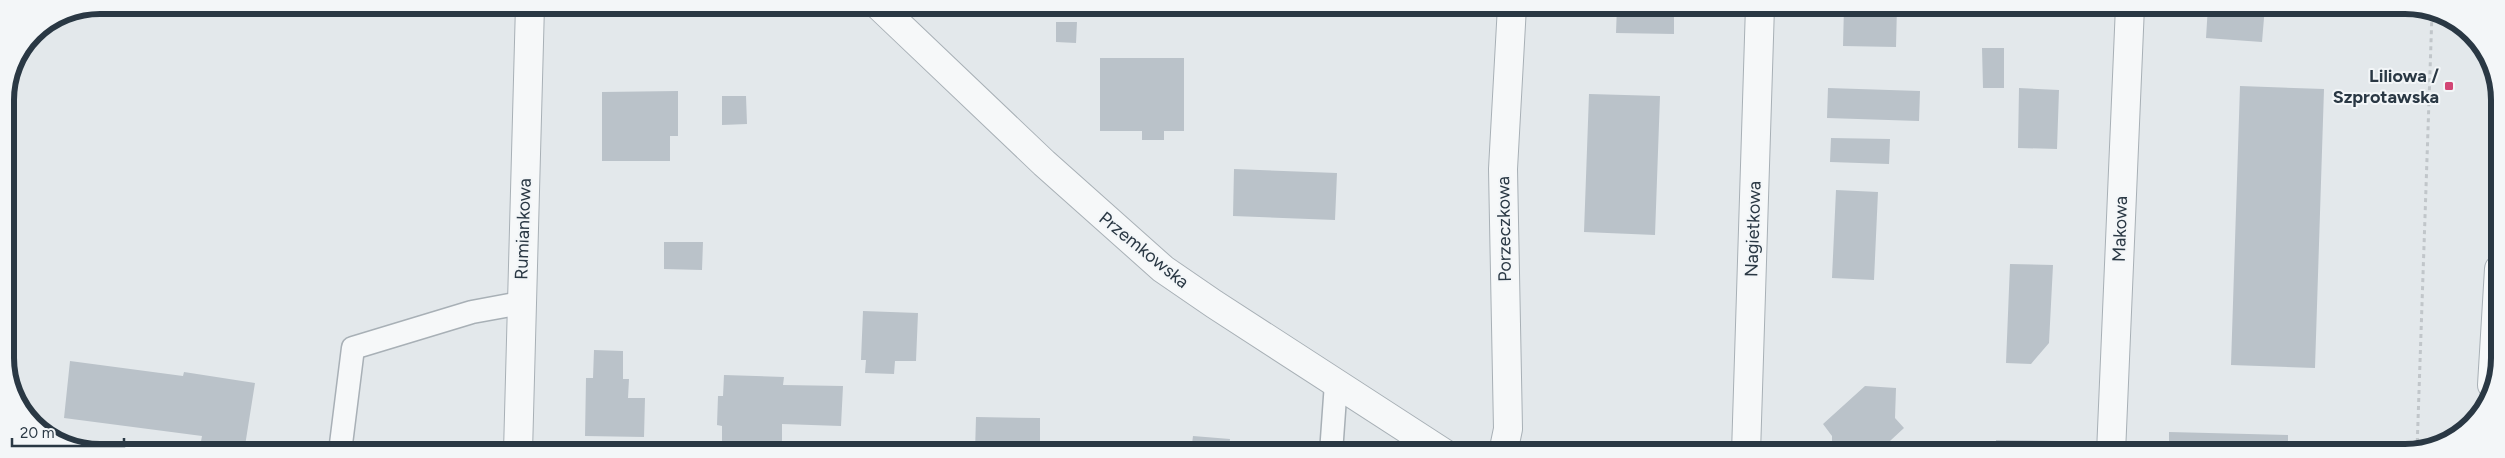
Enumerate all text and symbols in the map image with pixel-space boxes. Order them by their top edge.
place label: Liliowa / Szprotawska [2333,65,2439,108]
marker: Liliowa / Szprotawska [2443,80,2455,92]
street label: Porzeczkowa [1492,176,1516,282]
street label: Rumiankowa [510,178,536,280]
street label: Nagietkowa [1740,180,1766,278]
street label: Makowa [2108,196,2132,262]
street label: Przemkowska [1095,207,1193,293]
scale bar [12,416,125,448]
text: 20 m [20,424,54,442]

